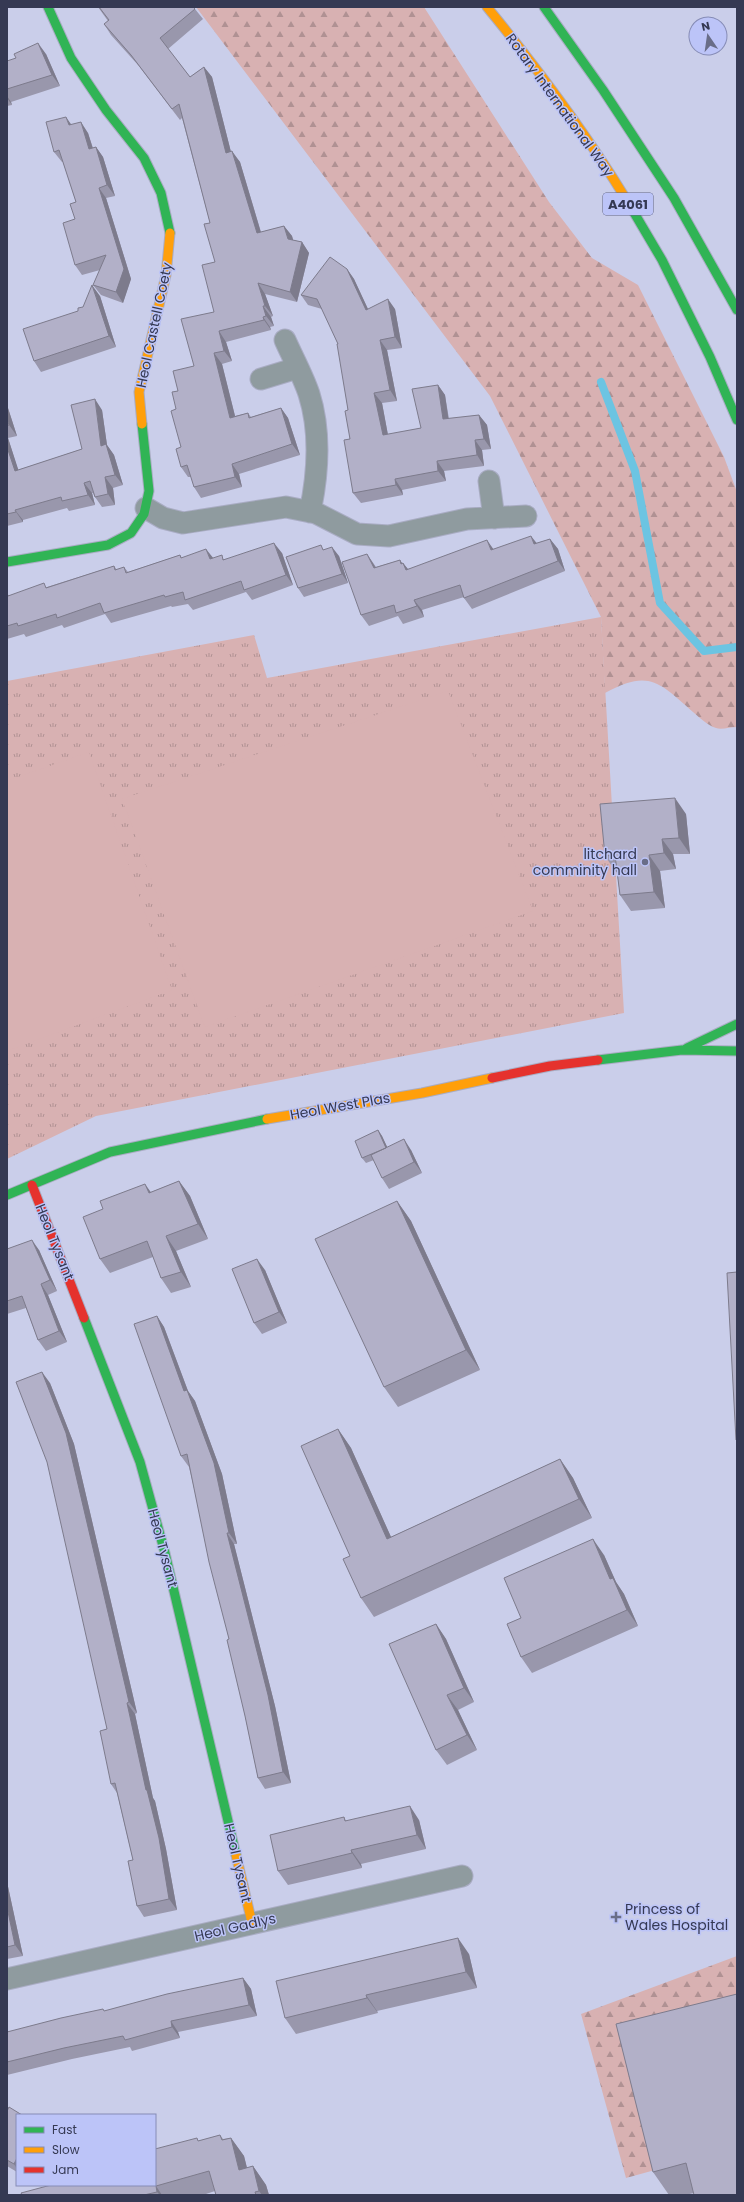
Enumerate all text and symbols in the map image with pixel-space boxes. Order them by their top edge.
north arrow [688,16,728,56]
text: N [700,18,712,35]
street label: Rotary International Way [501,29,619,181]
road number: A4061 [603,193,653,215]
street label: Heol Castell Coety [131,260,177,390]
place label: litchard comminity hall [533,844,637,880]
marker: litchard comminity hall [640,857,650,867]
street label: Heol West Plas [288,1087,392,1125]
street label: Heol Tysant [31,1201,79,1283]
street label: Heol Tysant [143,1506,183,1590]
street label: Heol Tysant [219,1821,257,1905]
place label: Princess of Wales Hospital [625,1899,728,1935]
street label: Heol Gadlys [192,1908,278,1946]
marker: Princess of Wales Hospital [610,1911,622,1923]
legend [16,2114,156,2186]
text: Fast [52,2121,77,2138]
text: Slow [52,2141,80,2158]
text: Jam [52,2161,79,2178]

